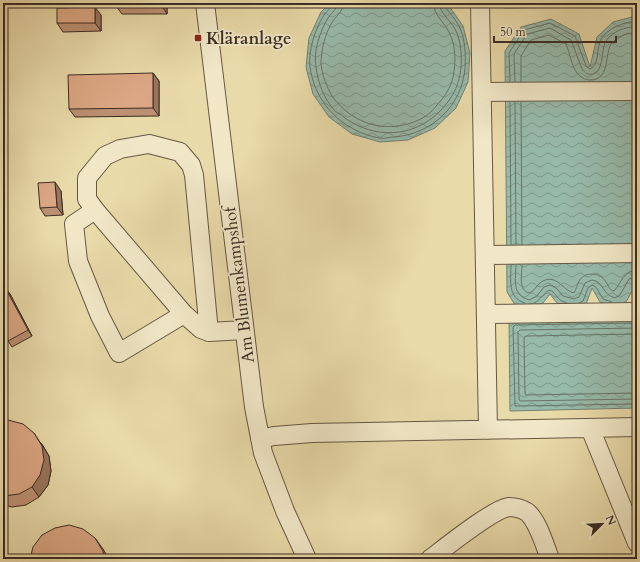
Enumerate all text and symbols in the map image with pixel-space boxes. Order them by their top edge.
scale bar [494,18,616,44]
text: 50 m [500,24,527,40]
place label: Kläranlage [206,27,291,50]
marker: Kläranlage [193,33,203,43]
street label: Am Blumenkampshof [218,203,260,364]
north arrow [582,504,622,544]
text: N [602,513,620,528]

